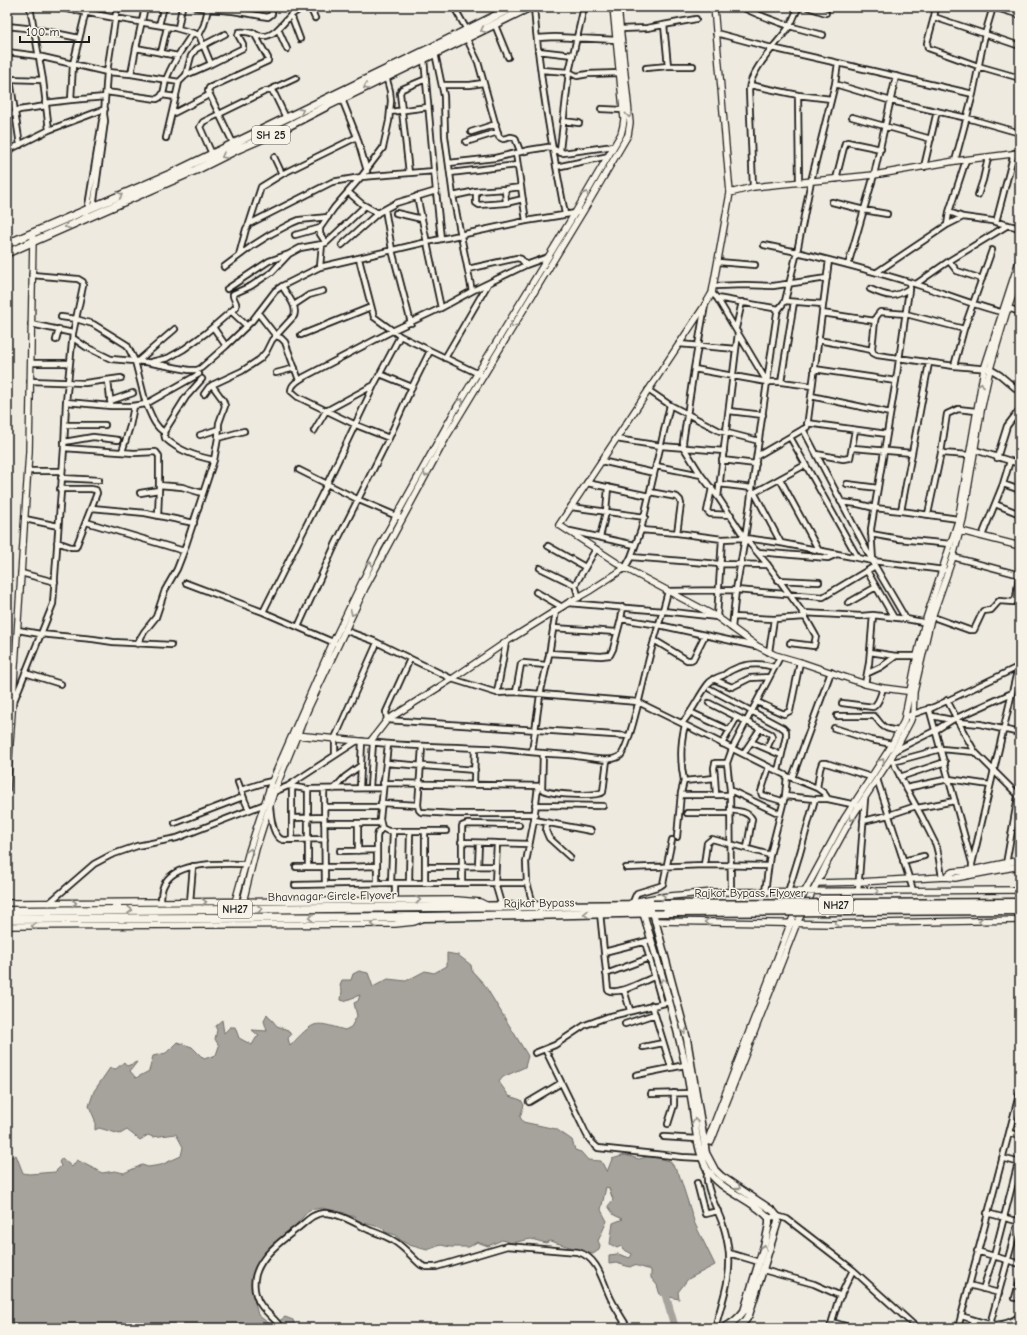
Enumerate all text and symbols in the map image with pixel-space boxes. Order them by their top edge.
scale bar [20,18,89,44]
text: 100 m [26,25,59,39]
one-way arrow [480,25,487,33]
one-way arrow [363,82,370,90]
one-way arrow [297,108,305,116]
one-way arrow [624,112,633,118]
road number: SH 25 [252,126,290,144]
one-way arrow [221,152,228,159]
one-way arrow [116,191,123,199]
one-way arrow [582,191,589,198]
one-way arrow [63,221,71,229]
one-way arrow [511,321,518,328]
one-way arrow [976,382,984,388]
one-way arrow [456,398,463,405]
one-way arrow [424,469,431,477]
one-way arrow [365,560,373,568]
one-way arrow [350,609,358,617]
one-way arrow [877,759,884,766]
one-way arrow [849,814,856,821]
one-way arrow [245,848,254,855]
street label: Rajkot Bypass Flyover [694,886,806,900]
one-way arrow [873,887,879,895]
street label: Bhavnagar Circle Flyover [268,888,397,904]
one-way arrow [660,892,666,901]
street label: Rajkot Bypass [504,895,574,911]
one-way arrow [415,896,421,904]
road number: NH27 [819,896,853,914]
one-way arrow [201,898,207,906]
one-way arrow [71,899,77,907]
road number: NH27 [218,900,252,918]
one-way arrow [257,905,263,913]
one-way arrow [127,906,133,914]
one-way arrow [583,910,589,918]
one-way arrow [308,914,314,922]
one-way arrow [978,917,984,925]
one-way arrow [704,918,710,926]
one-way arrow [834,919,840,927]
one-way arrow [371,920,377,928]
one-way arrow [31,922,37,930]
one-way arrow [659,978,668,985]
one-way arrow [680,1028,688,1034]
one-way arrow [691,1118,700,1124]
one-way arrow [733,1182,740,1189]
one-way arrow [759,1243,767,1250]

